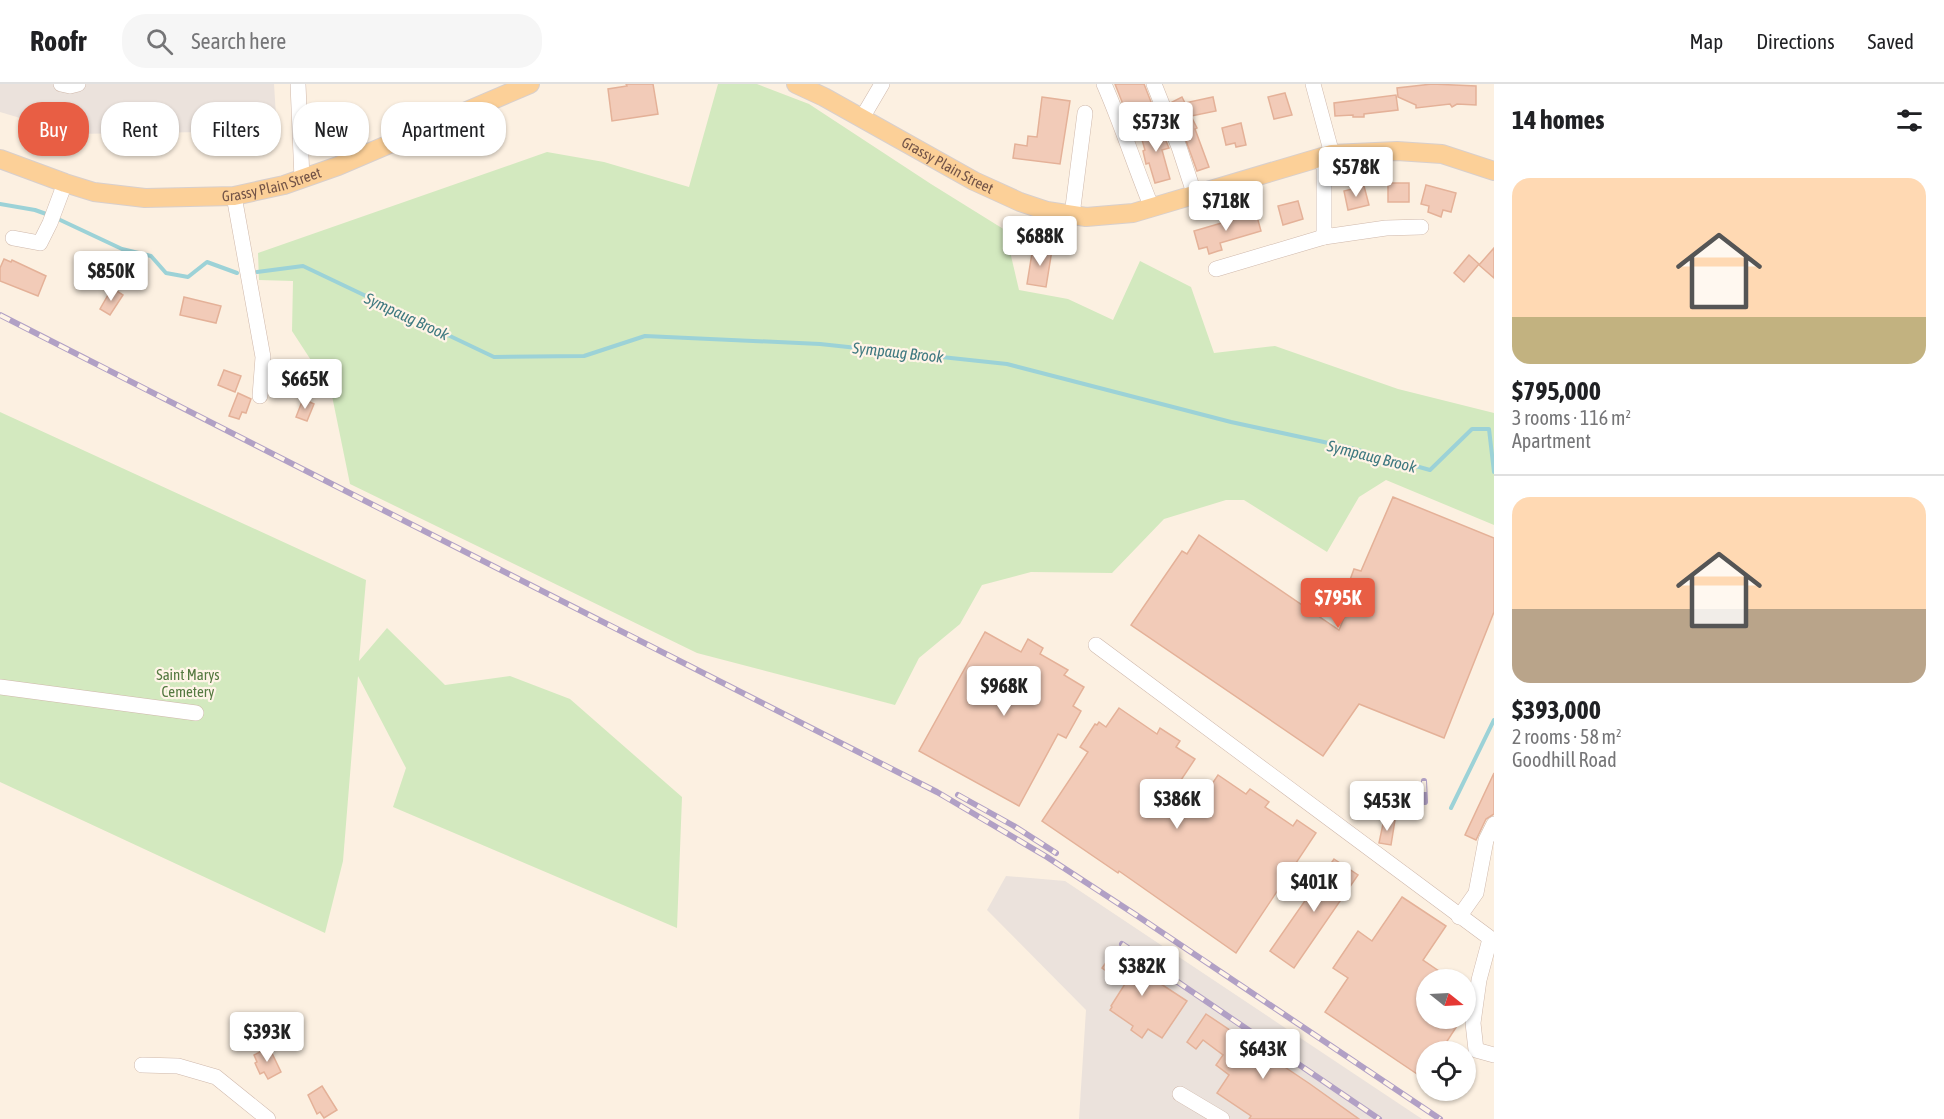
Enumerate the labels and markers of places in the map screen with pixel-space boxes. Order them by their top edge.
pin: $573K [1114,102,1198,153]
pin: $578K [1314,147,1398,198]
pin: $718K [1184,181,1268,232]
pin: $688K [998,216,1082,267]
pin: $850K [69,251,153,302]
pin: $665K [263,359,347,410]
pin: $795K [1296,578,1380,629]
pin: $968K [962,666,1046,717]
pin: $386K [1135,779,1219,830]
pin: $453K [1345,781,1429,832]
pin: $401K [1272,862,1356,913]
pin: $382K [1100,946,1184,997]
pin: $393K [225,1012,309,1063]
pin: $643K [1221,1029,1305,1080]

